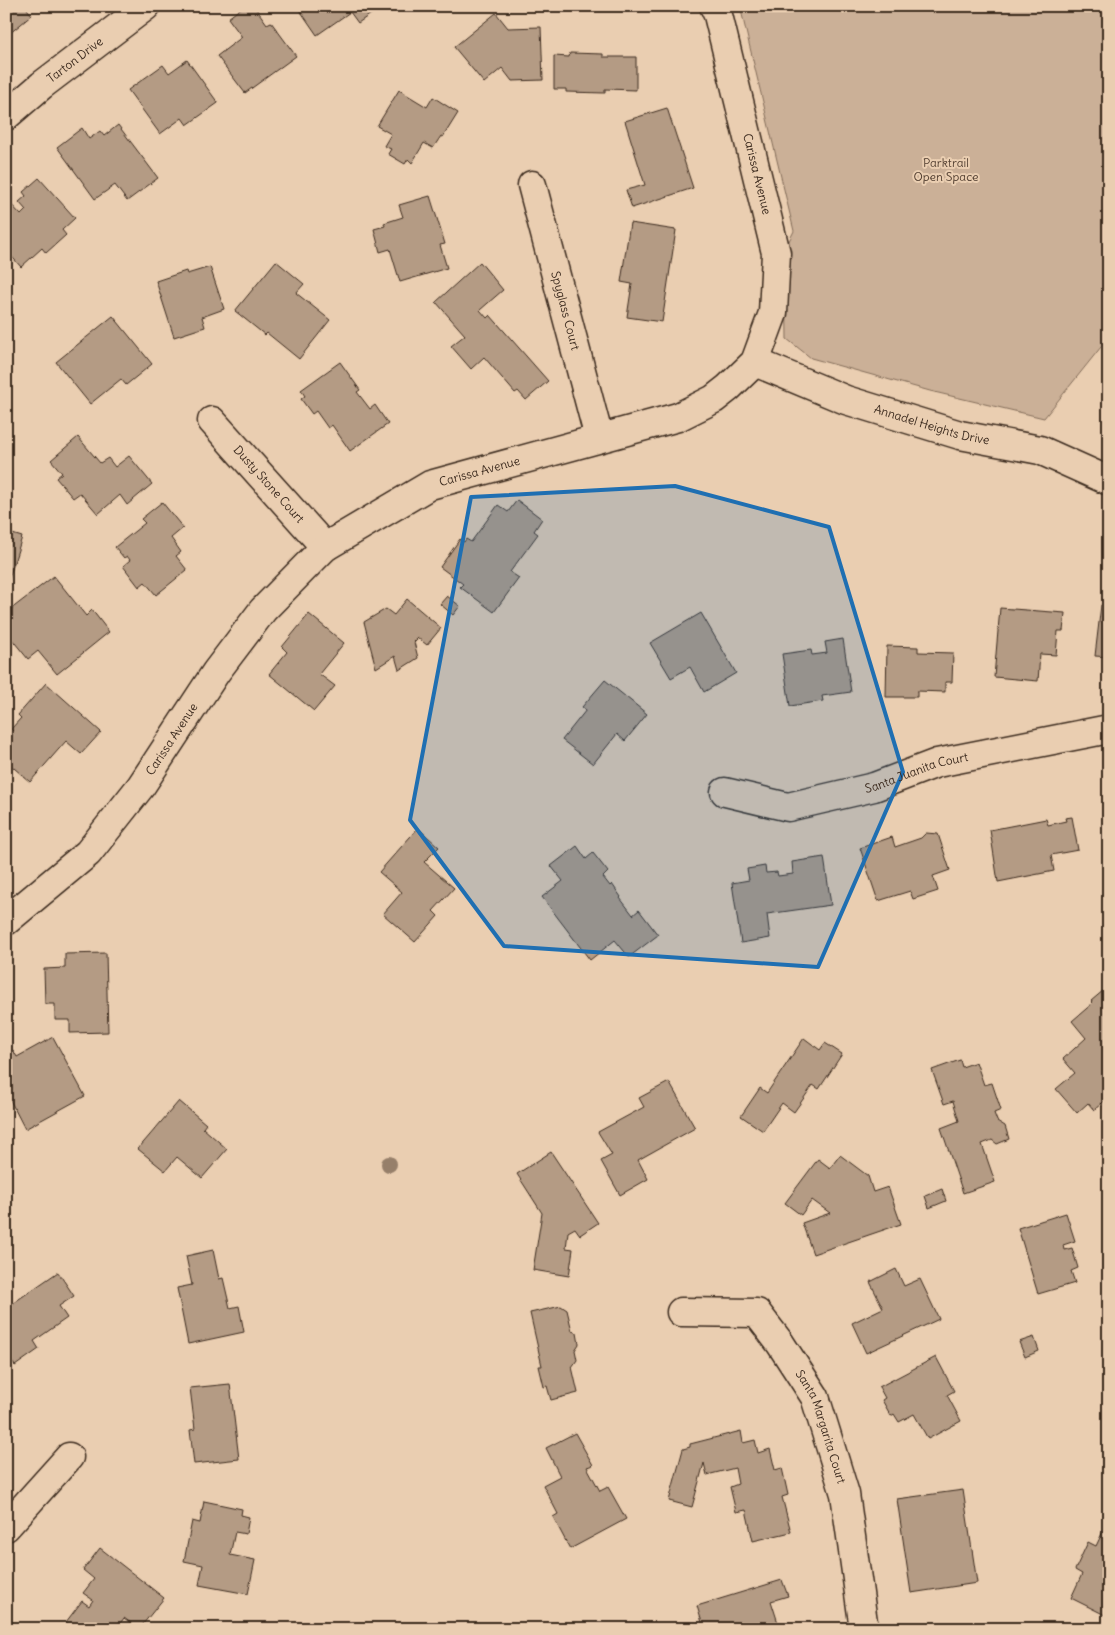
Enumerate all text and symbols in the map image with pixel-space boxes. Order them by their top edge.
street label: Tarton Drive [44,33,106,86]
street label: Carissa Avenue [740,132,775,216]
park label: Parktrail Open Space [913,155,979,184]
street label: Spyglass Court [548,270,583,352]
street label: Annadel Heights Drive [872,401,991,447]
street label: Dusty Stone Court [231,442,308,526]
street label: Carissa Avenue [437,453,522,489]
street label: Carissa Avenue [142,700,201,778]
street label: Santa Juanita Court [863,749,969,796]
street label: Santa Margarita Court [792,1367,849,1485]

